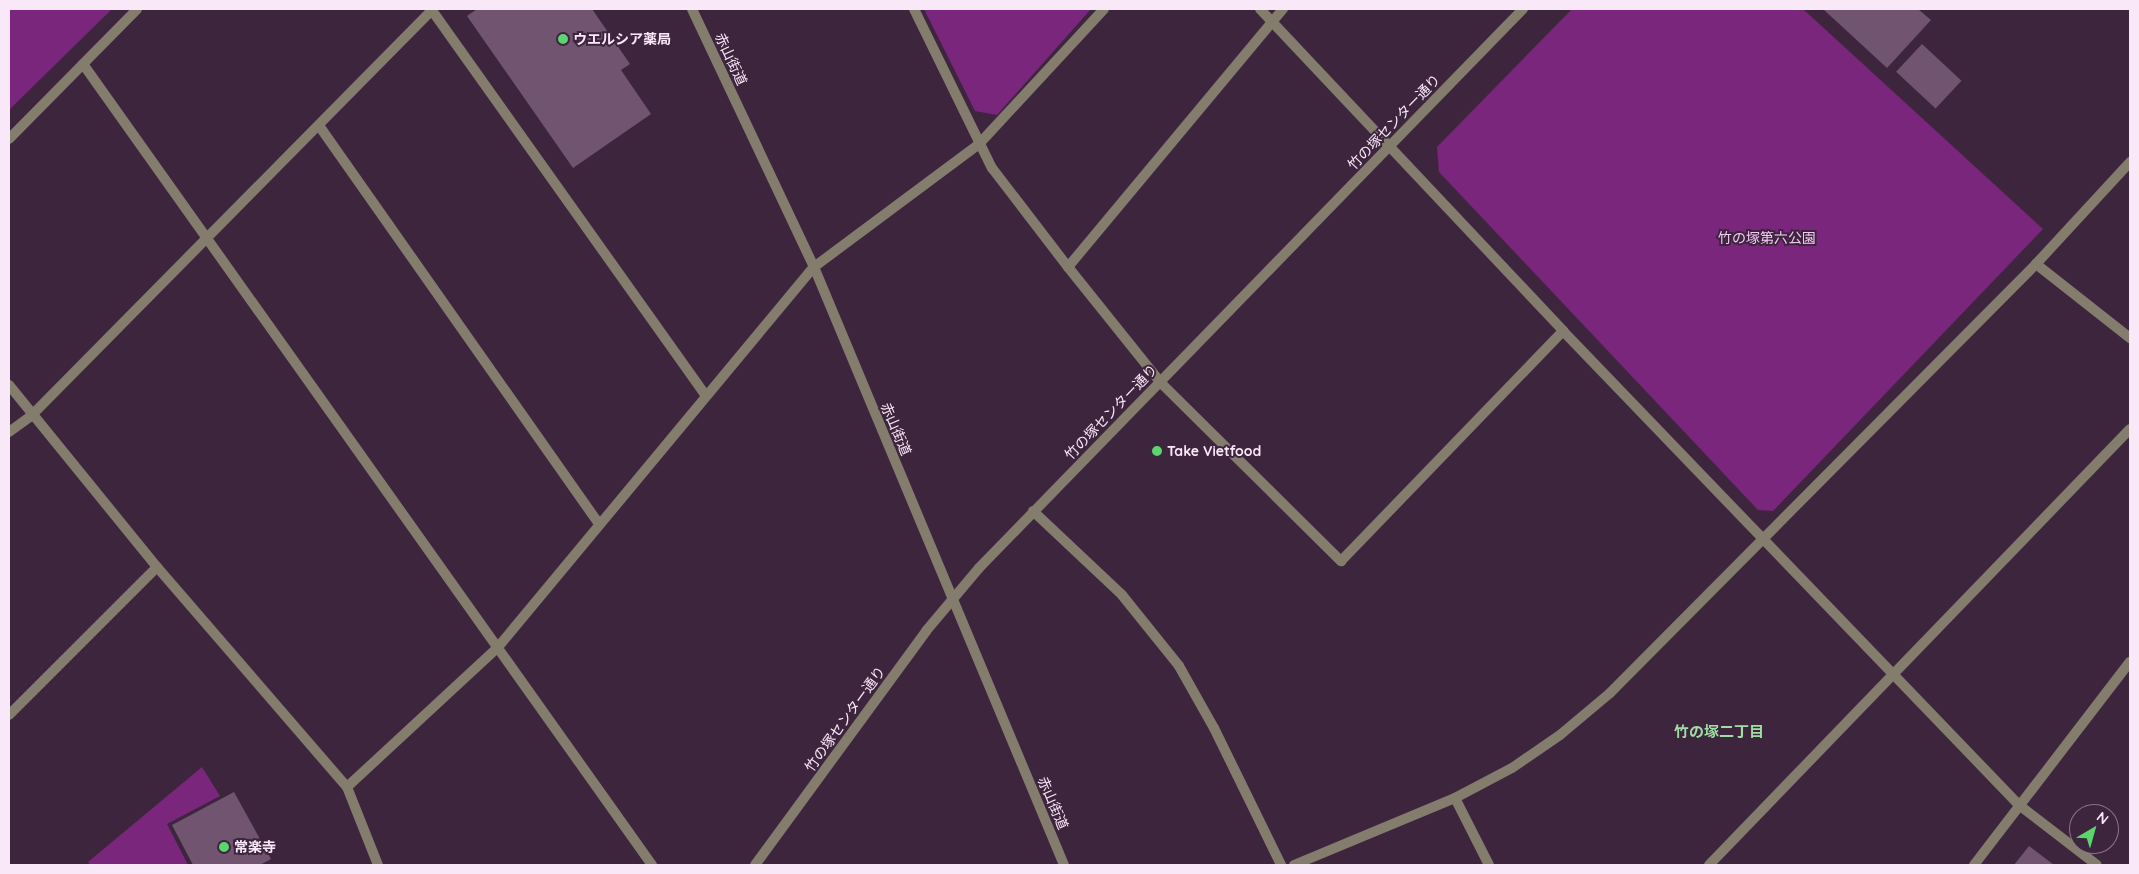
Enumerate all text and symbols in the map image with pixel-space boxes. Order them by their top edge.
street label: 赤山街道 [712,30,750,88]
place label: ウエルシア薬局 [573,31,671,47]
marker: ウエルシア薬局 [557,33,569,45]
street label: 竹の塚センター通り [1344,71,1444,173]
park label: 竹の塚第六公園 [1718,230,1816,246]
street label: 竹の塚センター通り [1061,361,1161,463]
street label: 赤山街道 [877,400,915,458]
place label: Take Vietfood [1167,443,1261,459]
marker: Take Vietfood [1151,445,1163,457]
street label: 竹の塚センター通り [801,663,889,775]
district label: 竹の塚二丁目 [1674,723,1764,741]
street label: 赤山街道 [1034,774,1072,832]
north arrow [2069,804,2119,854]
text: N [2093,808,2112,828]
place label: 常楽寺 [234,839,276,855]
marker: 常楽寺 [218,841,230,853]

